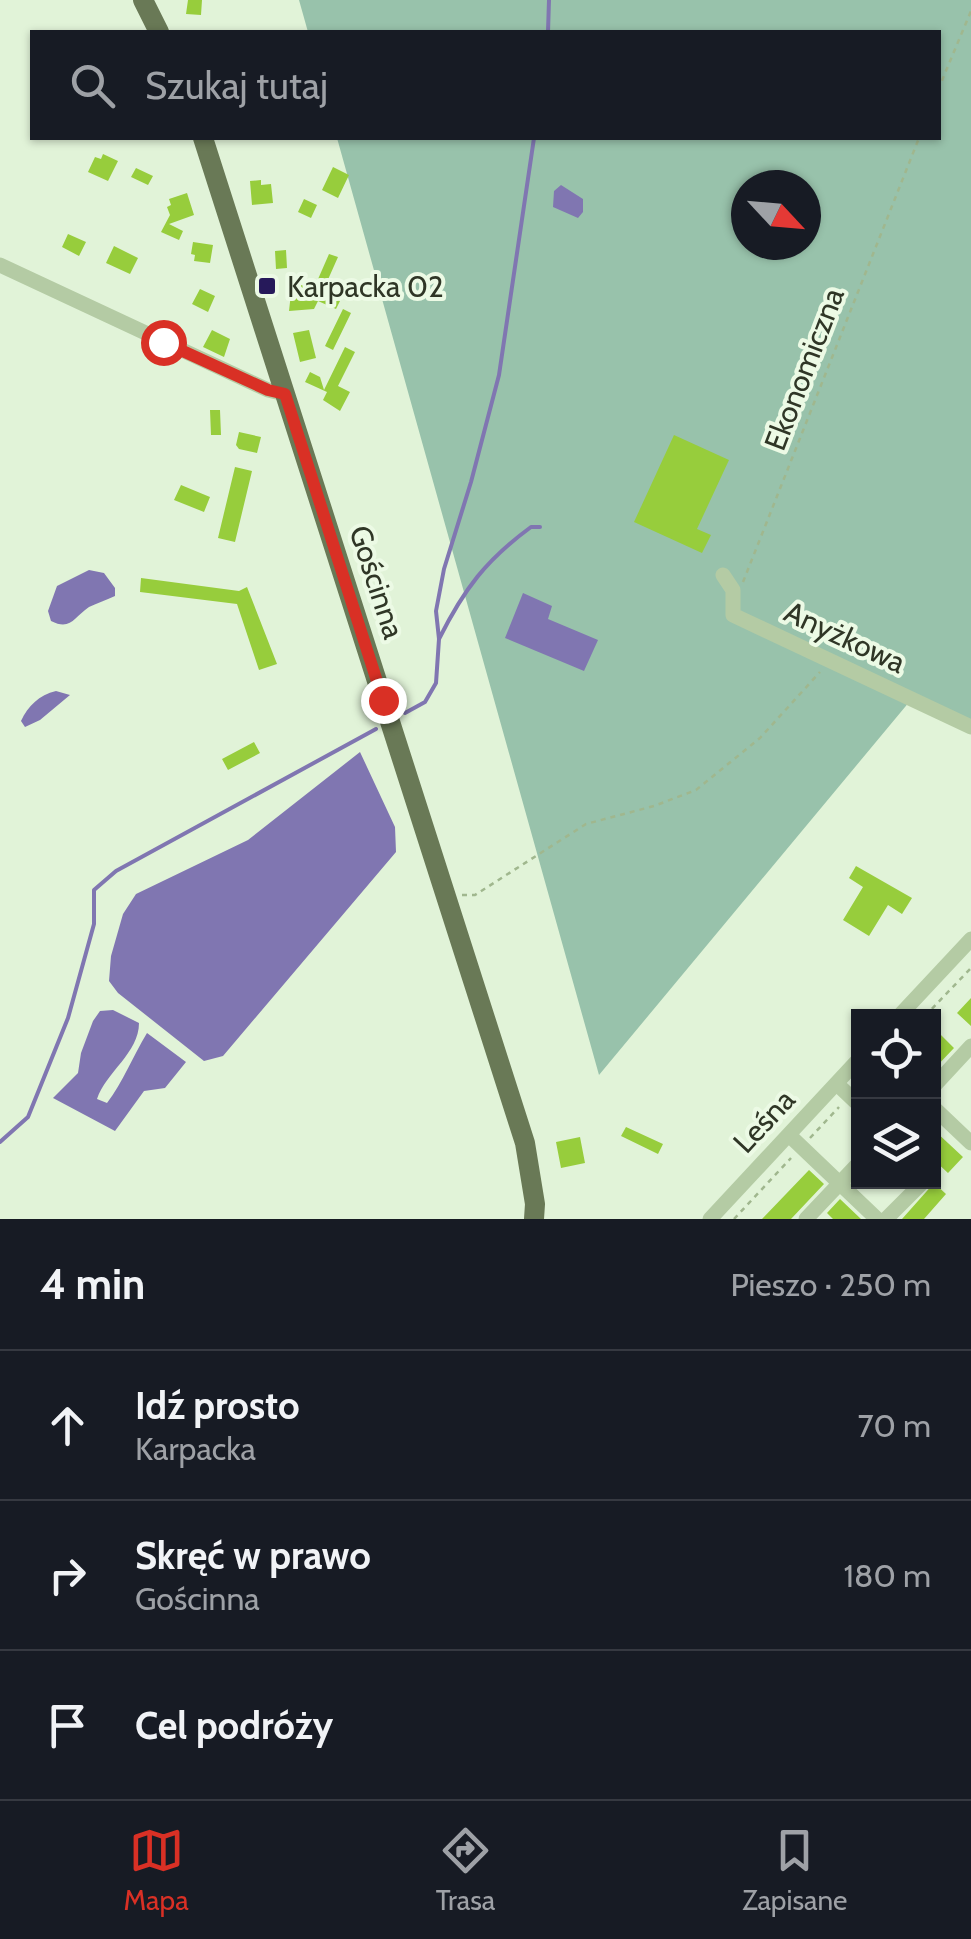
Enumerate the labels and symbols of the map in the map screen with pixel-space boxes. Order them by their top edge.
north arrow [731,170,821,260]
place label: Karpacka 02 [287,268,444,305]
marker: Karpacka 02 [256,275,278,297]
street label: Ekonomiczna [756,282,852,455]
route start [141,320,187,366]
street label: Gościnna [341,521,413,644]
street label: Anyżkowa [779,593,912,681]
route end [361,678,407,724]
street label: Leśna [725,1081,803,1161]

